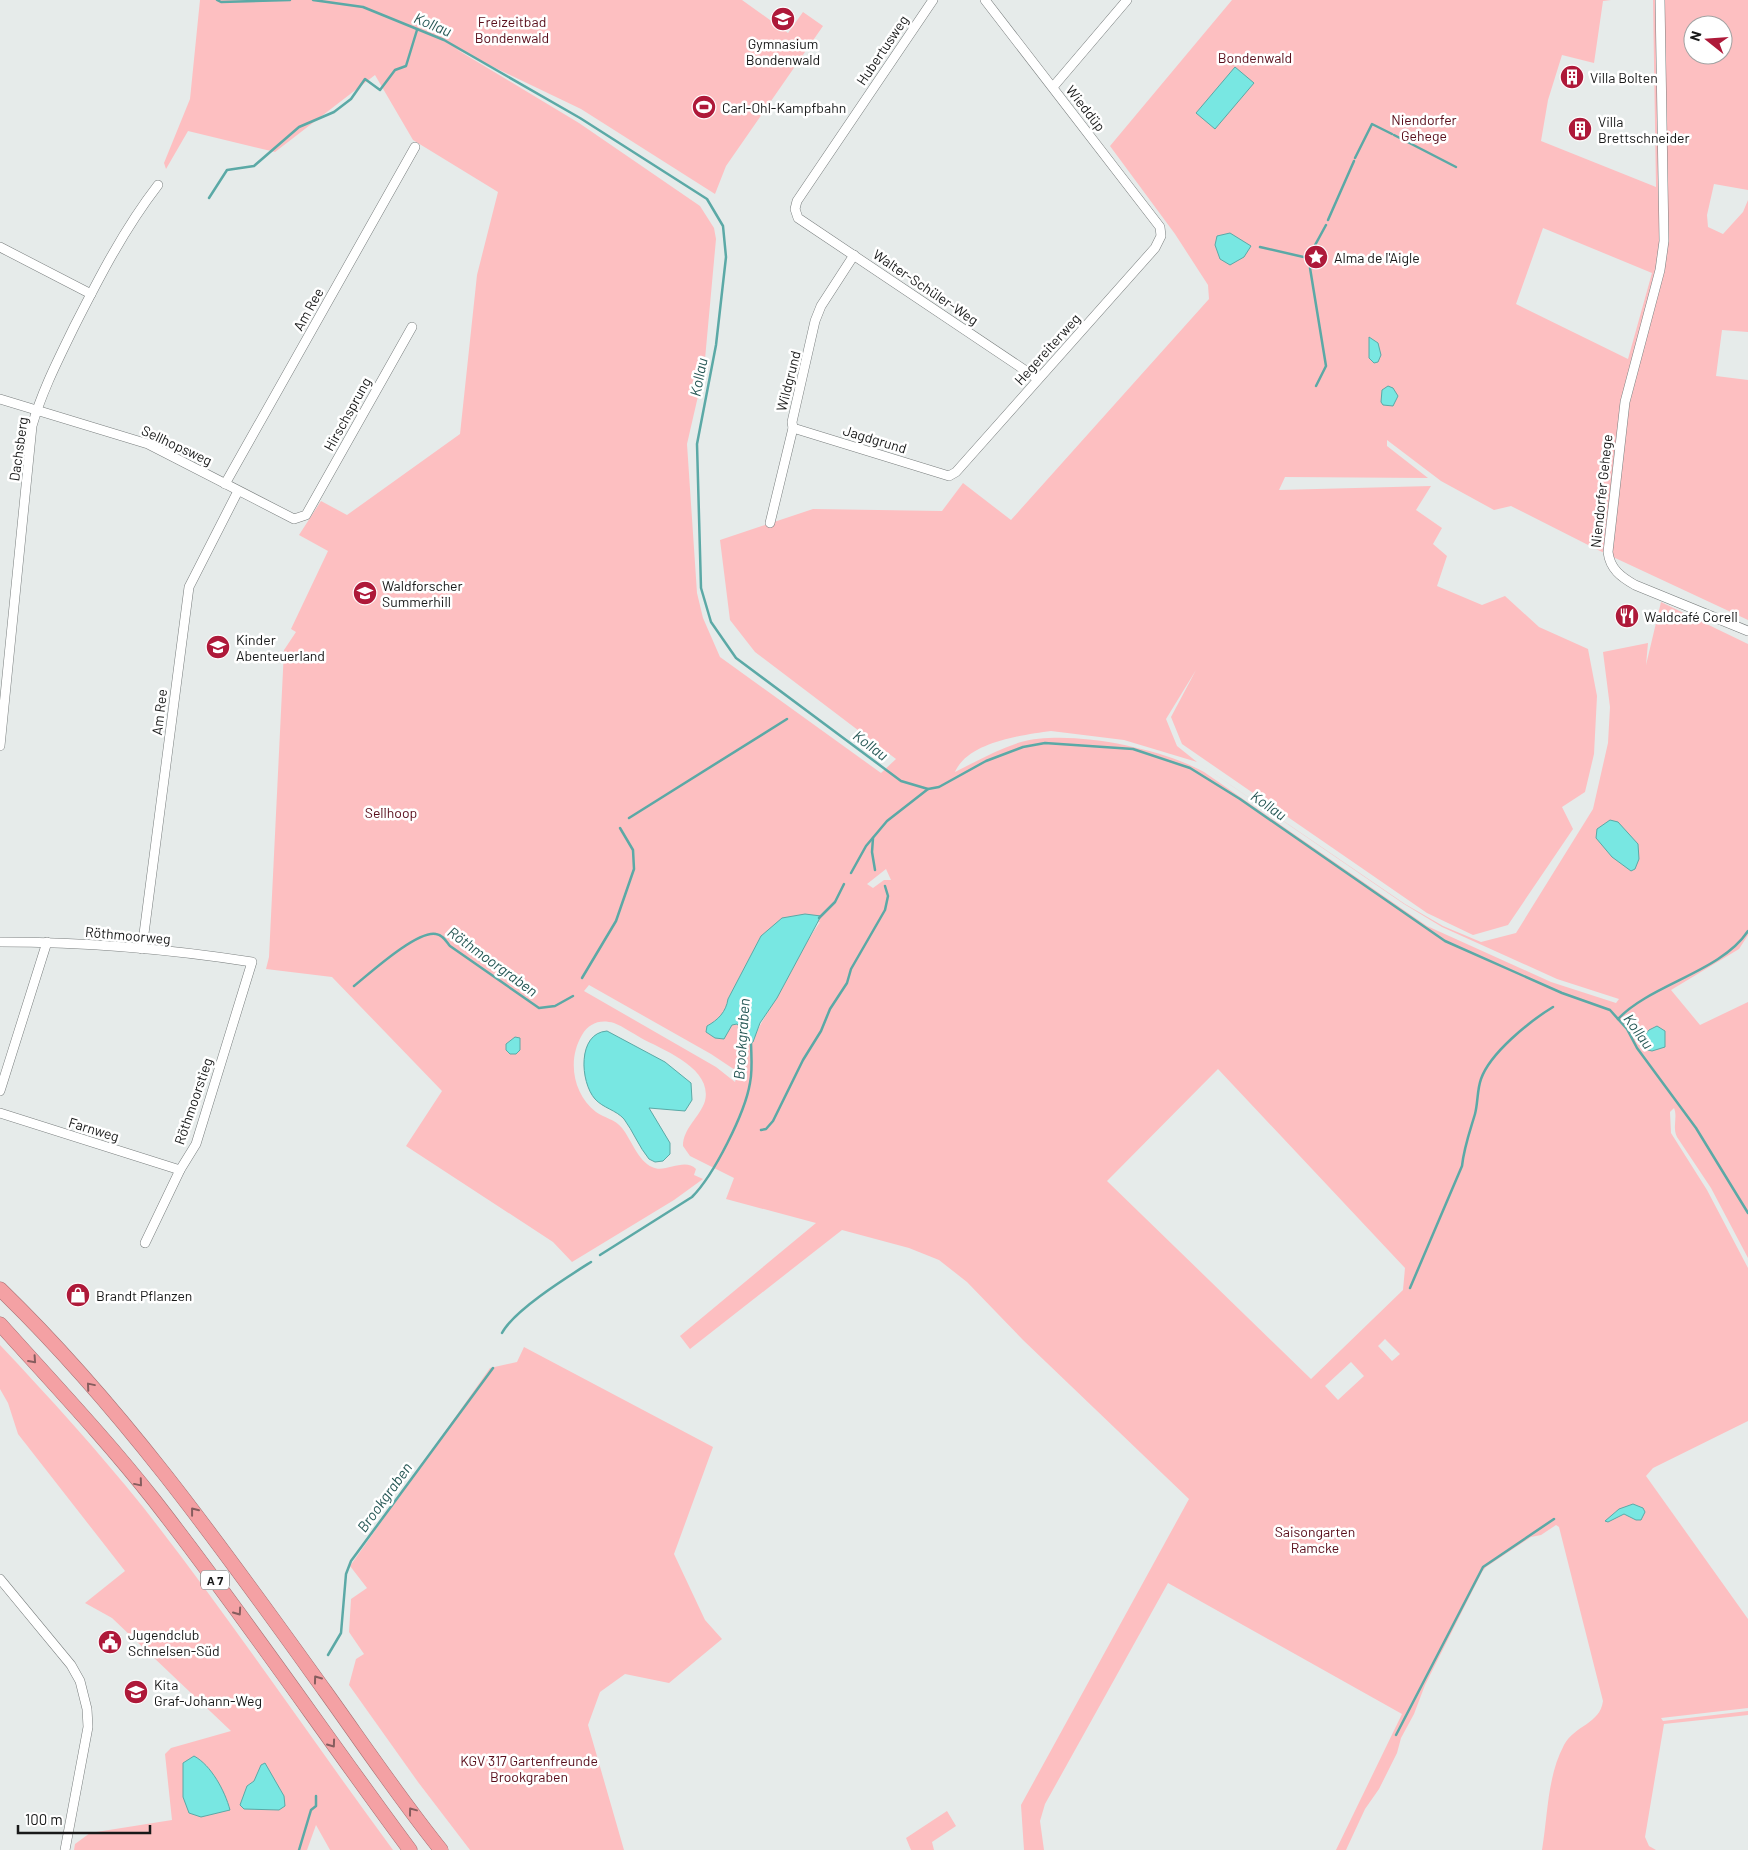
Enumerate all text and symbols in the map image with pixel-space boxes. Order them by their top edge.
school or university icon: Gymnasium Bondenwald [770,6,796,32]
water label: Kollau [412,8,455,40]
street label: Hubertusweg [852,12,912,88]
park label: Freizeitbad Bondenwald [475,13,549,46]
north arrow [1683,15,1733,65]
text: N [1686,29,1705,43]
place label: Gymnasium Bondenwald [746,35,820,68]
park label: Bondenwald [1218,49,1292,66]
building icon: Villa Bolten [1559,64,1585,90]
place label: Villa Bolten [1590,69,1658,86]
street label: Wieddüp [1063,82,1109,134]
sports icon: Carl-Ohl-Kampfbahn [691,94,717,120]
place label: Carl-Ohl-Kampfbahn [722,99,846,116]
park label: Niendorfer Gehege [1391,111,1457,144]
place label: Villa Brettschneider [1598,113,1690,146]
building icon: Villa Brettschneider [1567,116,1593,142]
place icon: Alma de l'Aigle [1303,244,1329,270]
street label: Walter-Schüler-Weg [870,246,982,328]
place label: Alma de l'Aigle [1334,249,1420,266]
street label: Am Ree [289,285,327,333]
street label: Hegereiterweg [1010,310,1084,388]
street label: Wildgrund [772,349,804,413]
water label: Kollau [685,356,711,398]
street label: Hirschsprung [320,374,374,454]
street label: Dachsberg [5,416,31,482]
street label: Sellhopsweg [139,421,215,469]
street label: Jagdgrund [841,421,909,457]
street label: Niendorfer Gehege [1587,433,1615,549]
place label: Waldforscher Summerhill [382,577,463,610]
school or university icon: Waldforscher Summerhill [352,580,378,606]
restaurant icon: Waldcafé Corell [1614,603,1640,629]
place label: Waldcafé Corell [1644,608,1738,625]
place label: Kinder Abenteuerland [236,631,325,664]
school or university icon: Kinder Abenteuerland [205,634,231,660]
street label: Am Ree [148,688,170,736]
water label: Kollau [850,726,892,764]
water label: Kollau [1248,786,1290,824]
park label: Sellhoop [365,804,417,821]
water label: Röthmoorgraben [444,922,542,1000]
street label: Röthmoorweg [85,923,171,947]
water label: Brookgraben [729,998,753,1080]
water label: Kollau [1620,1010,1658,1052]
street label: Röthmoorstieg [170,1055,216,1147]
street label: Farnweg [67,1113,121,1145]
shop icon: Brandt Pflanzen [65,1282,91,1308]
place label: Brandt Pflanzen [96,1287,192,1304]
one-way arrow [27,1355,36,1364]
one-way arrow [87,1383,96,1392]
water label: Brookgraben [353,1459,415,1535]
one-way arrow [134,1477,142,1486]
one-way arrow [191,1508,199,1517]
park label: Saisongarten Ramcke [1275,1523,1355,1556]
road number: A 7 [201,1570,229,1590]
one-way arrow [232,1606,241,1616]
place label: Jugendclub Schnelsen-Süd [128,1626,220,1659]
public building icon: Jugendclub Schnelsen-Süd [97,1629,123,1655]
one-way arrow [314,1675,323,1685]
place label: Kita Graf-Johann-Weg [154,1676,262,1709]
school or university icon: Kita Graf-Johann-Weg [123,1679,149,1705]
one-way arrow [326,1738,335,1748]
park label: KGV 317 Gartenfreunde Brookgraben [460,1752,598,1785]
scale bar [18,1802,150,1834]
one-way arrow [409,1808,417,1817]
text: 100 m [25,1810,63,1828]

